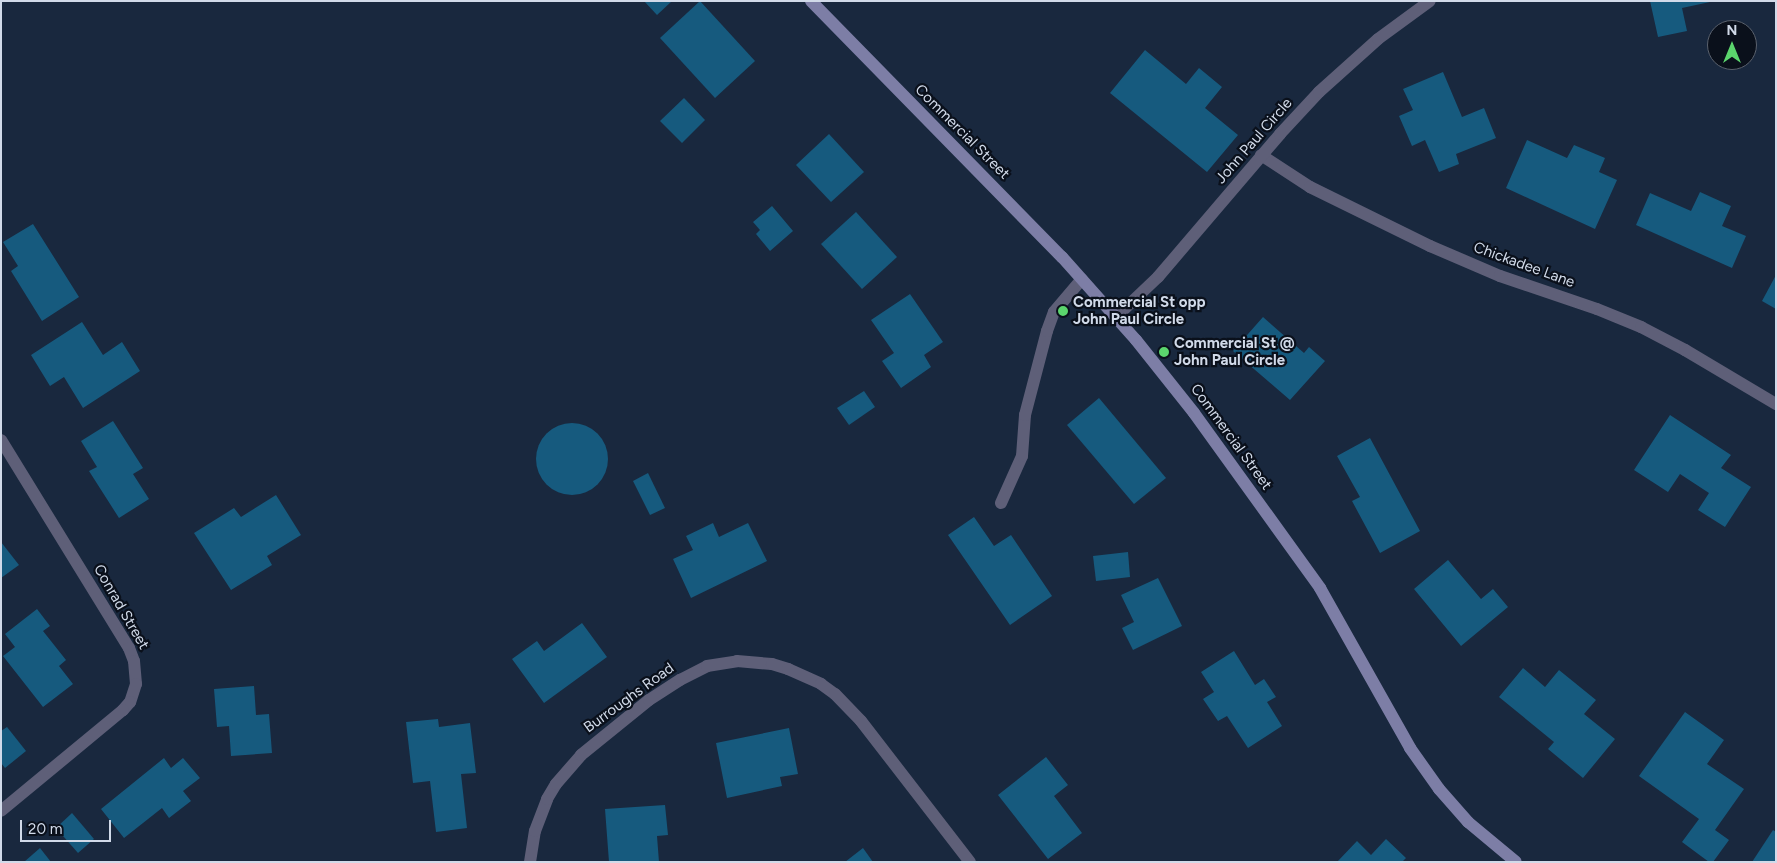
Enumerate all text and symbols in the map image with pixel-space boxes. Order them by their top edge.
north arrow [1707,20,1757,70]
text: N [1727,22,1737,39]
street label: Commercial Street [911,81,1013,183]
street label: John Paul Circle [1212,95,1296,187]
street label: Chickadee Lane [1471,238,1577,292]
place label: Commercial St opp John Paul Circle [1073,293,1206,328]
marker: Commercial St opp John Paul Circle [1057,305,1069,317]
place label: Commercial St @ John Paul Circle [1174,334,1295,369]
marker: Commercial St @ John Paul Circle [1158,346,1170,358]
street label: Commercial Street [1187,381,1275,493]
street label: Conrad Street [89,561,153,653]
street label: Burroughs Road [580,659,678,737]
scale bar [22,810,114,842]
text: 20 m [28,820,62,838]

